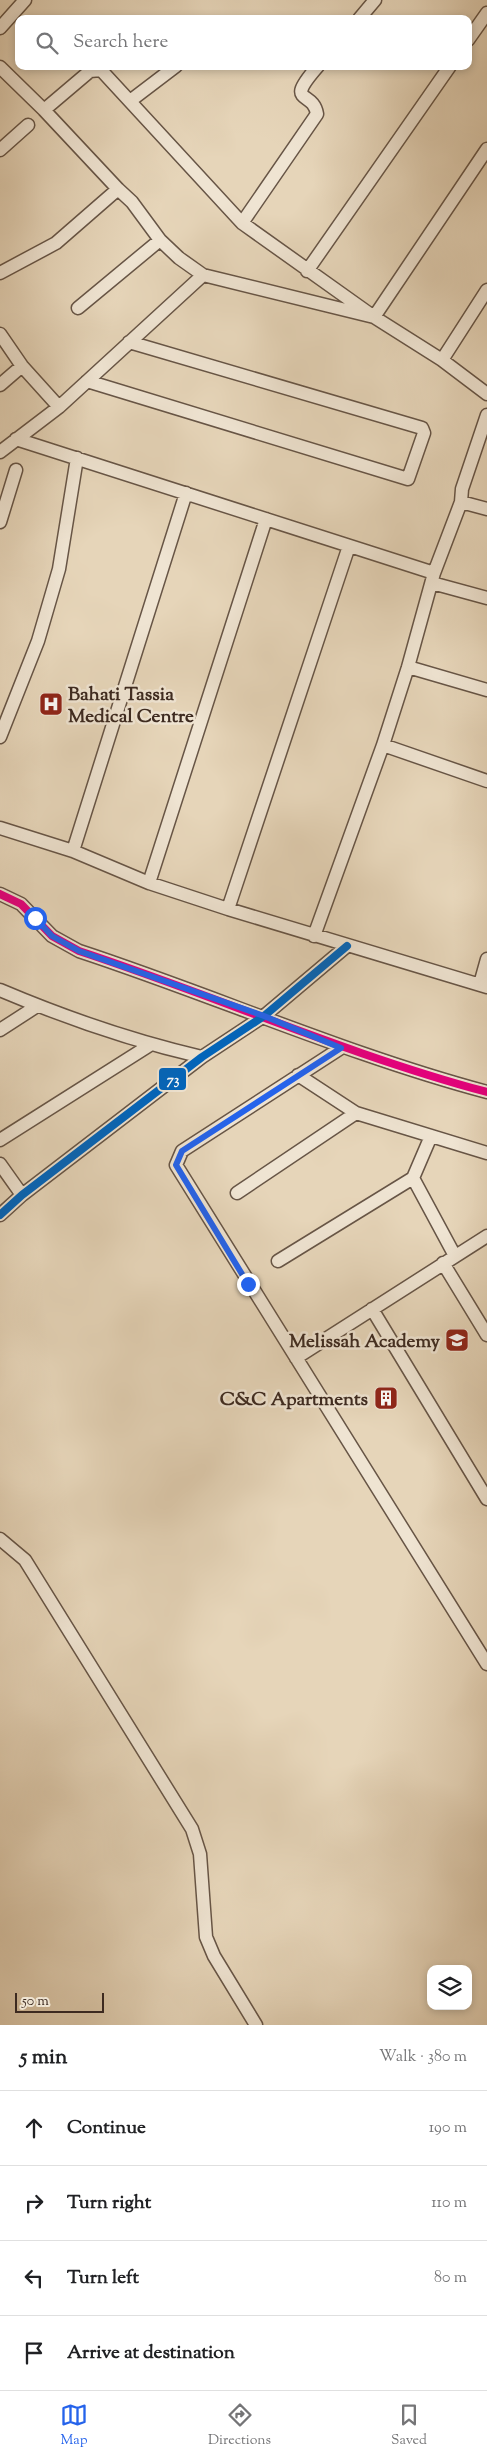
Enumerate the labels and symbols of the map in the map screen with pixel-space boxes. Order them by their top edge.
place label: Bahati Tassia Medical Centre [68,682,194,731]
hospital icon: Bahati Tassia Medical Centre [38,691,64,717]
route start [24,907,47,930]
line badge: 73 [158,1067,187,1091]
text: 73 [167,1071,180,1091]
route end [237,1273,260,1296]
school or university icon: Melissah Academy [444,1327,470,1353]
place label: Melissah Academy [289,1329,441,1356]
building icon: C&C Apartments [373,1385,399,1411]
place label: C&C Apartments [220,1387,369,1414]
scale bar [15,1990,104,2013]

